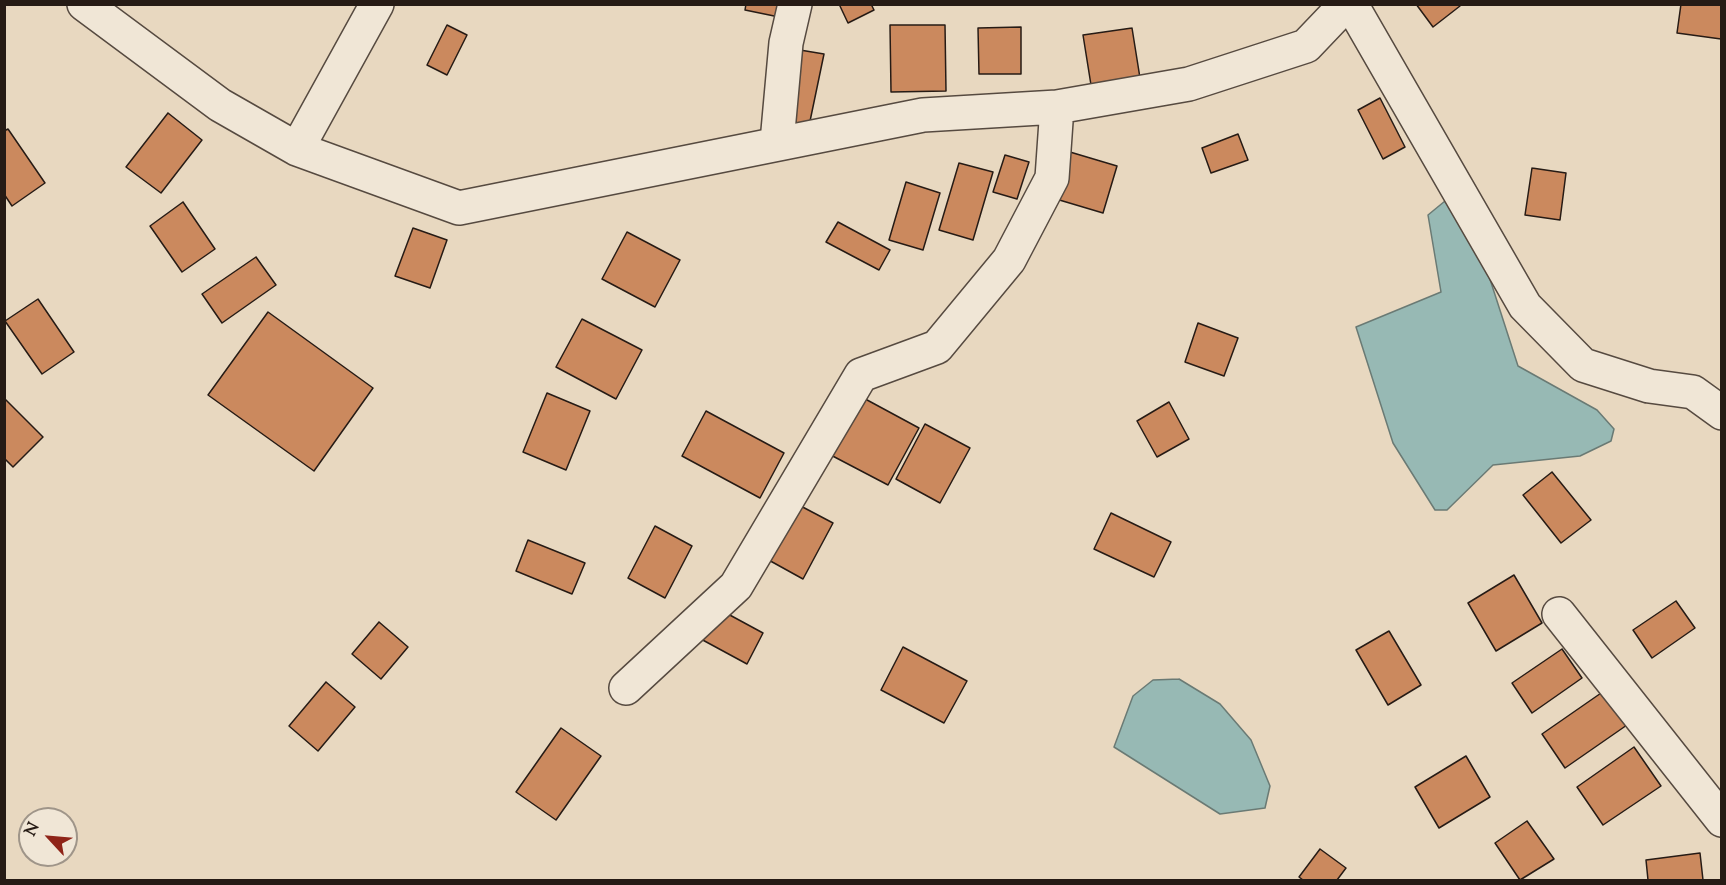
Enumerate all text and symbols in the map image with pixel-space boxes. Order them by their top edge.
north arrow [18,807,78,867]
text: N [20,819,46,841]

